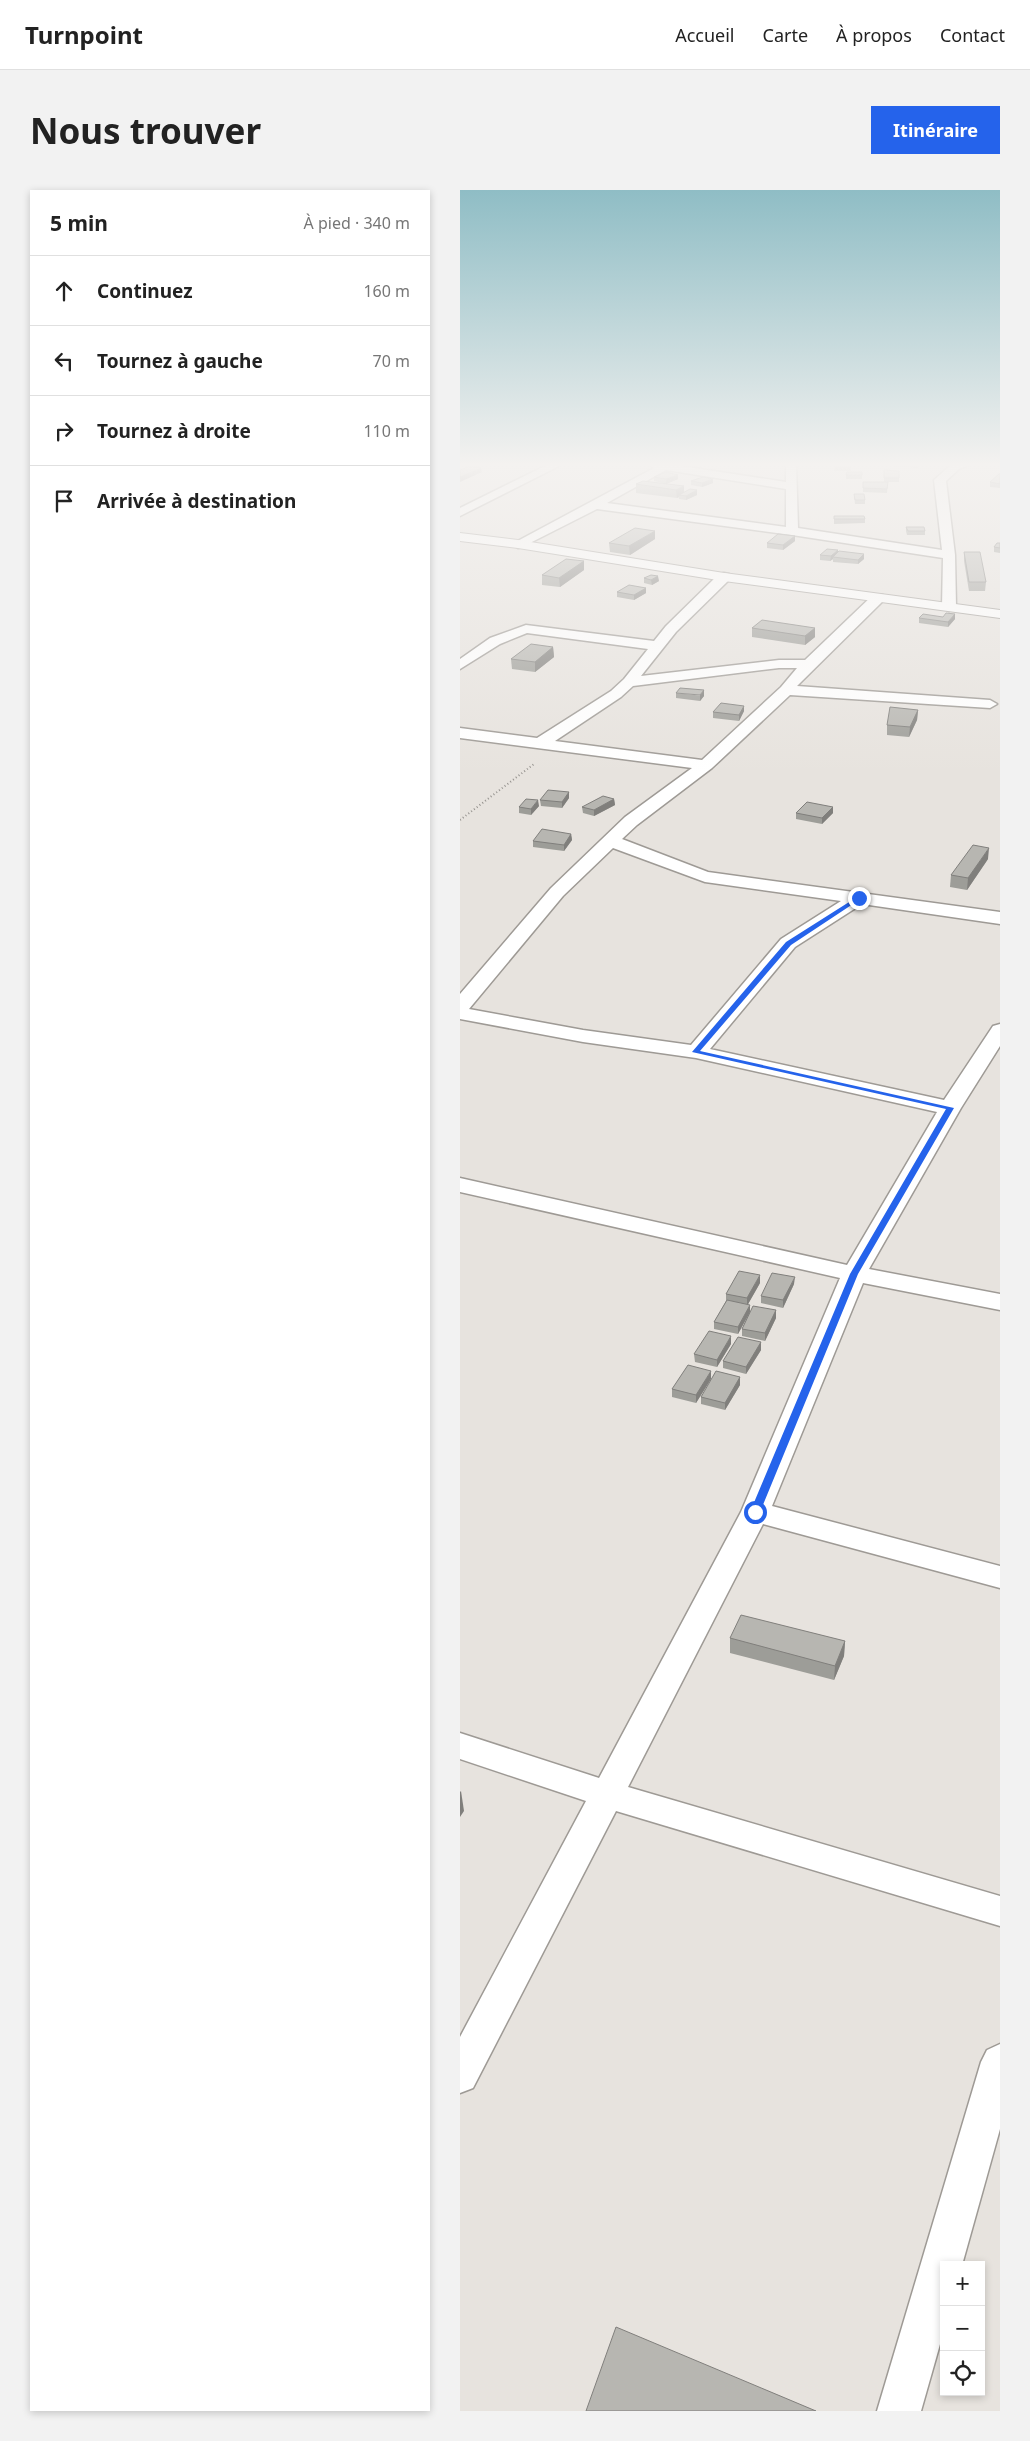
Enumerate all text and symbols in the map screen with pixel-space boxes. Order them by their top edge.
text: Turnpoint [25,18,143,51]
text: Accueil [675,23,735,47]
text: Carte [763,23,808,47]
text: À propos [836,23,912,47]
text: Contact [940,23,1005,47]
button: Itinéraire [871,106,1000,154]
text: Nous trouver [30,107,261,154]
text: 5 min [50,209,108,237]
text: À pied · 340 m [304,212,410,234]
icon: ahead [50,277,78,305]
text: Continuez [97,278,193,304]
text: 160 m [363,280,410,302]
icon: left [50,347,78,375]
text: Tournez à gauche [97,348,263,374]
text: 70 m [373,350,410,372]
icon: right [50,417,78,445]
text: Tournez à droite [97,418,251,444]
text: 110 m [363,420,410,442]
icon: arrive [50,487,78,515]
text: Arrivée à destination [97,488,296,514]
route end [848,887,871,910]
route start [744,1501,767,1524]
map controls [940,2261,985,2396]
button: + [940,2261,985,2306]
button: − [940,2306,985,2351]
button: locate [940,2351,985,2396]

